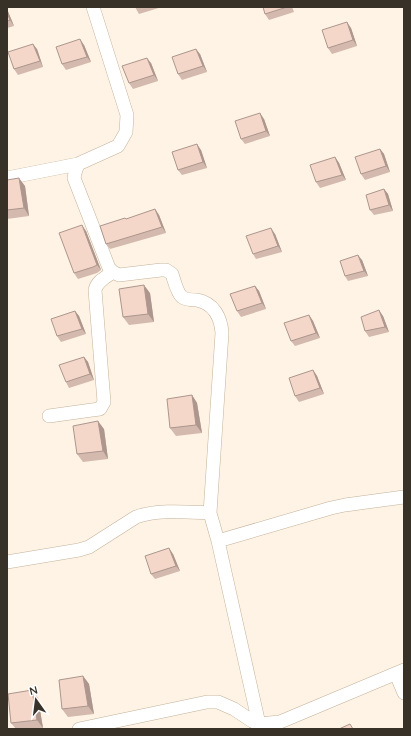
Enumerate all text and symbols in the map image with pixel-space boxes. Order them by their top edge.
north arrow [16,680,56,720]
text: N [28,683,39,698]

